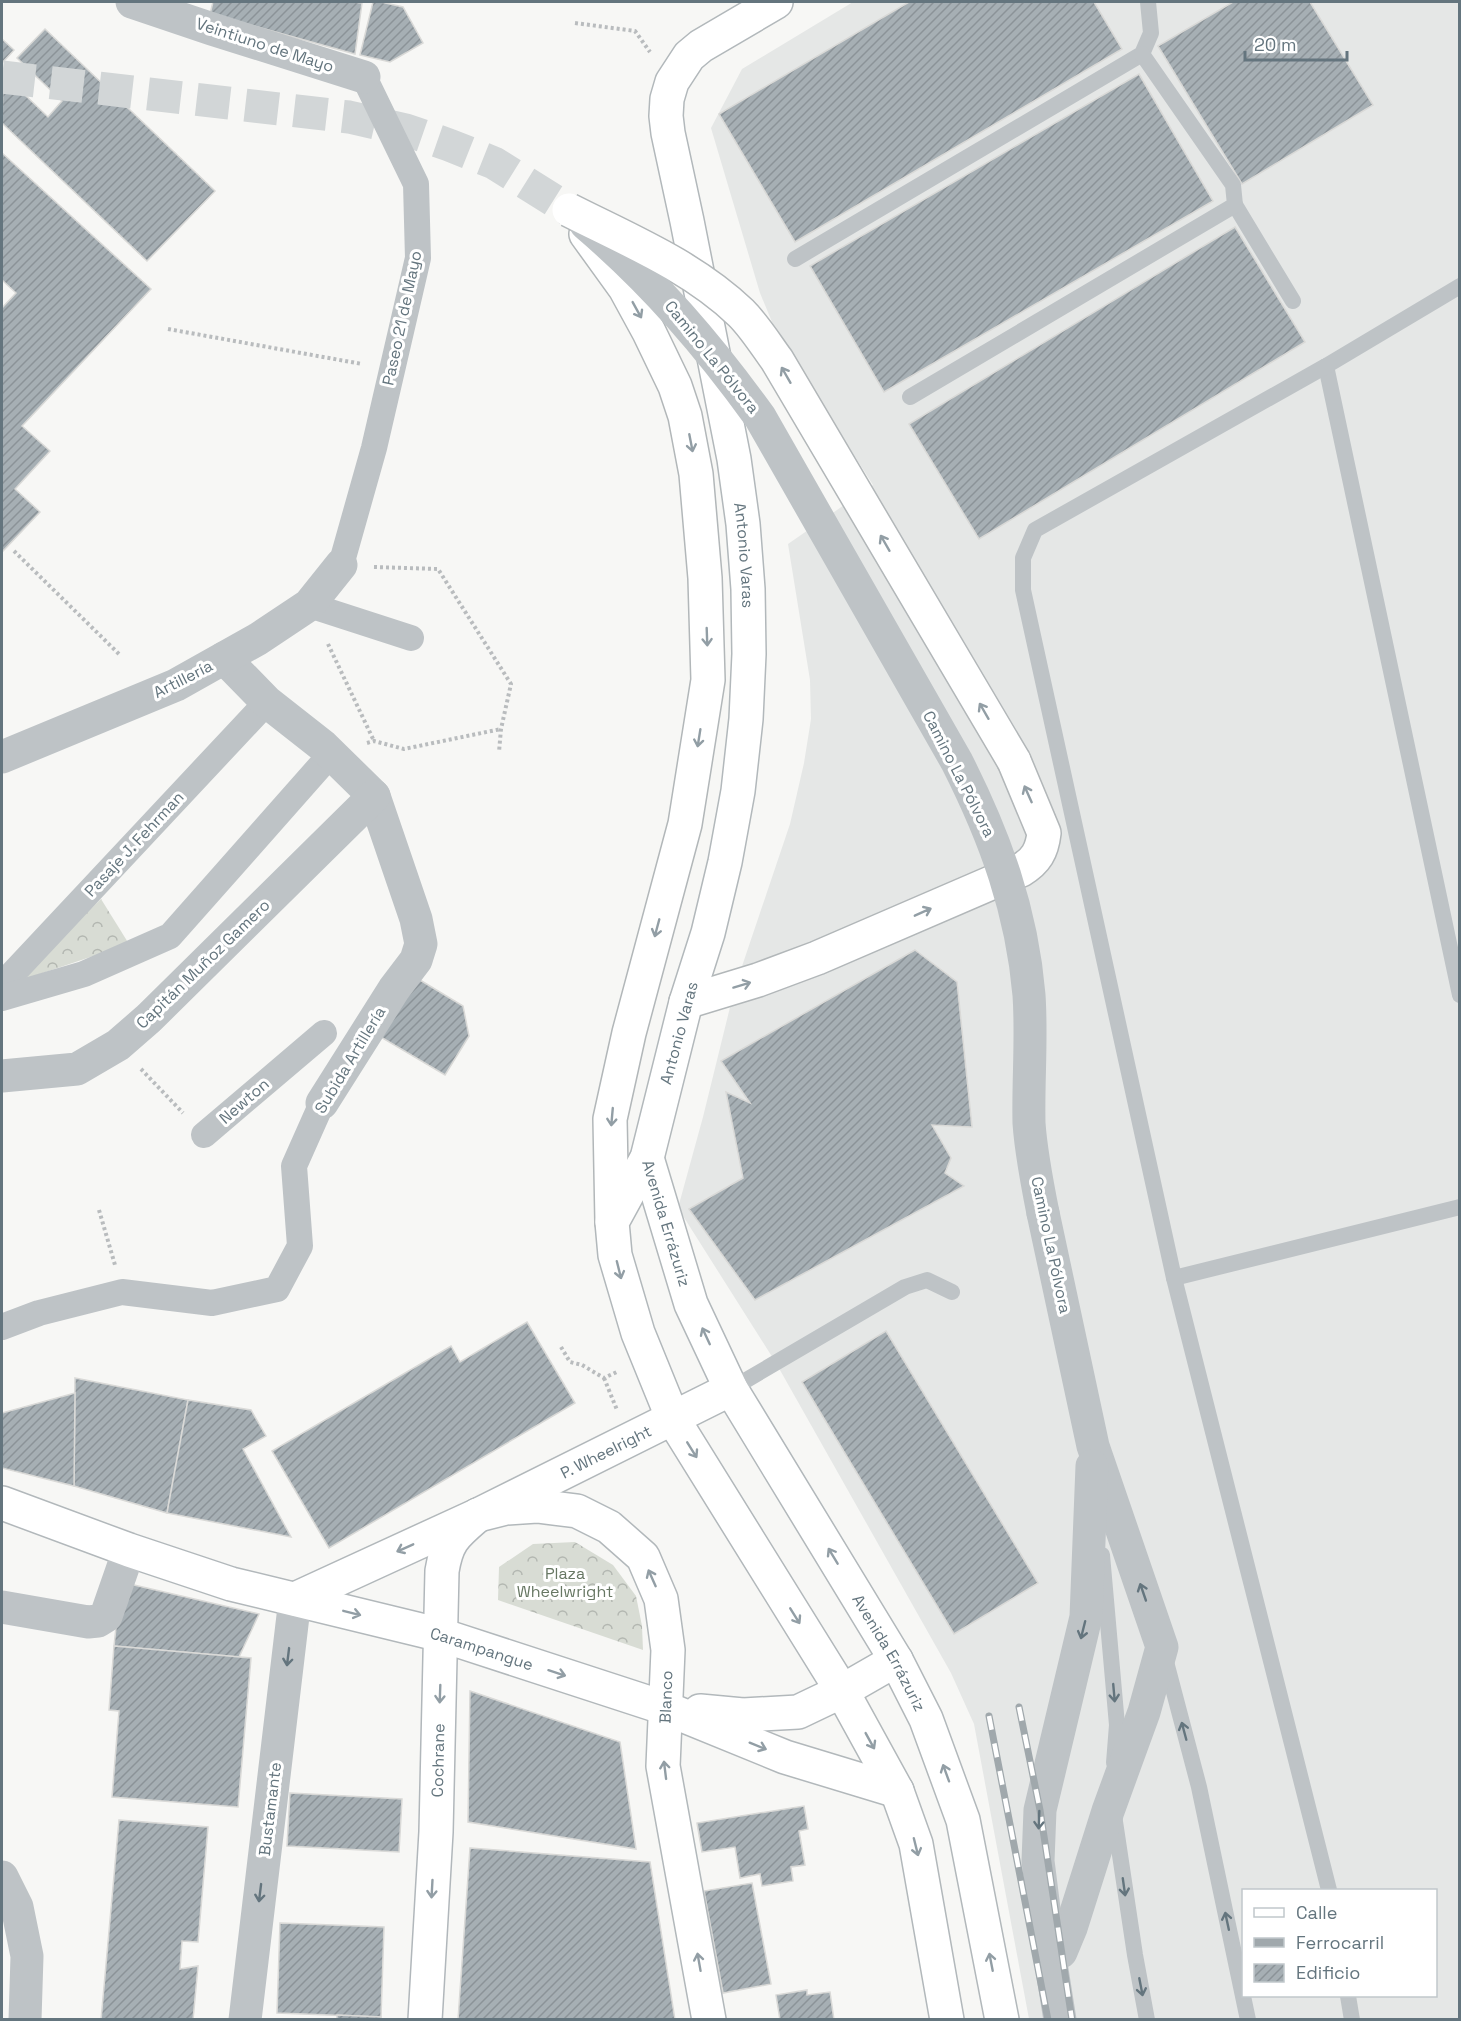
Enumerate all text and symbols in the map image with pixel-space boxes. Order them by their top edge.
street label: Veintiuno de Mayo [193,13,337,77]
scale bar [1245,24,1347,62]
text: 20 m [1254,33,1297,56]
street label: Paseo 21 de Mayo [377,249,427,387]
street label: Camino La Pólvora [660,296,764,418]
one-way arrow [631,301,643,318]
one-way arrow [780,367,792,384]
one-way arrow [686,432,697,452]
street label: Antonio Varas [730,501,759,608]
one-way arrow [879,535,891,552]
one-way arrow [701,626,712,646]
street label: Artillería [150,655,216,703]
one-way arrow [978,703,990,720]
street label: Camino La Pólvora [918,707,1000,841]
one-way arrow [693,727,704,747]
one-way arrow [1022,786,1033,804]
street label: Pasaje J. Fehrman [80,787,188,901]
street label: Capitán Muñoz Gamero [132,895,274,1033]
one-way arrow [913,906,931,917]
one-way arrow [651,918,662,937]
street label: Antonio Varas [655,979,703,1087]
one-way arrow [732,979,751,990]
street label: Subida Artillería [310,1003,390,1117]
street label: Newton [215,1074,273,1128]
one-way arrow [606,1107,617,1127]
street label: Avenida Errázuriz [638,1157,696,1289]
street label: Camino La Pólvora [1026,1175,1076,1315]
one-way arrow [613,1261,625,1280]
one-way arrow [700,1327,712,1345]
street label: P. Wheelright [557,1420,655,1483]
one-way arrow [687,1441,699,1458]
one-way arrow [397,1542,415,1554]
one-way arrow [827,1548,839,1565]
park label: Plaza Wheelwright [517,1563,613,1602]
one-way arrow [645,1569,657,1587]
one-way arrow [1137,1583,1148,1602]
street label: Avenida Errázuriz [848,1590,931,1715]
one-way arrow [790,1607,802,1624]
one-way arrow [342,1608,361,1620]
one-way arrow [1076,1621,1088,1640]
street label: Carampangue [428,1622,536,1675]
one-way arrow [283,1647,294,1667]
one-way arrow [547,1668,566,1679]
street label: Blanco [655,1670,677,1724]
one-way arrow [434,1683,445,1703]
one-way arrow [1109,1683,1120,1703]
one-way arrow [1178,1722,1190,1741]
street label: Cochrane [426,1723,449,1797]
one-way arrow [864,1732,876,1749]
one-way arrow [749,1741,767,1752]
street label: Bustamante [254,1761,286,1857]
one-way arrow [659,1761,670,1780]
one-way arrow [940,1764,951,1783]
one-way arrow [1034,1810,1045,1830]
one-way arrow [911,1837,923,1856]
one-way arrow [1119,1877,1130,1896]
one-way arrow [427,1878,438,1898]
one-way arrow [254,1882,265,1902]
legend [1242,1889,1437,1997]
text: Calle [1296,1901,1337,1924]
one-way arrow [1221,1912,1232,1931]
text: Ferrocarril [1296,1931,1384,1954]
one-way arrow [693,1953,704,1972]
one-way arrow [985,1953,996,1972]
text: Edificio [1296,1961,1360,1984]
one-way arrow [1136,1977,1147,1997]

